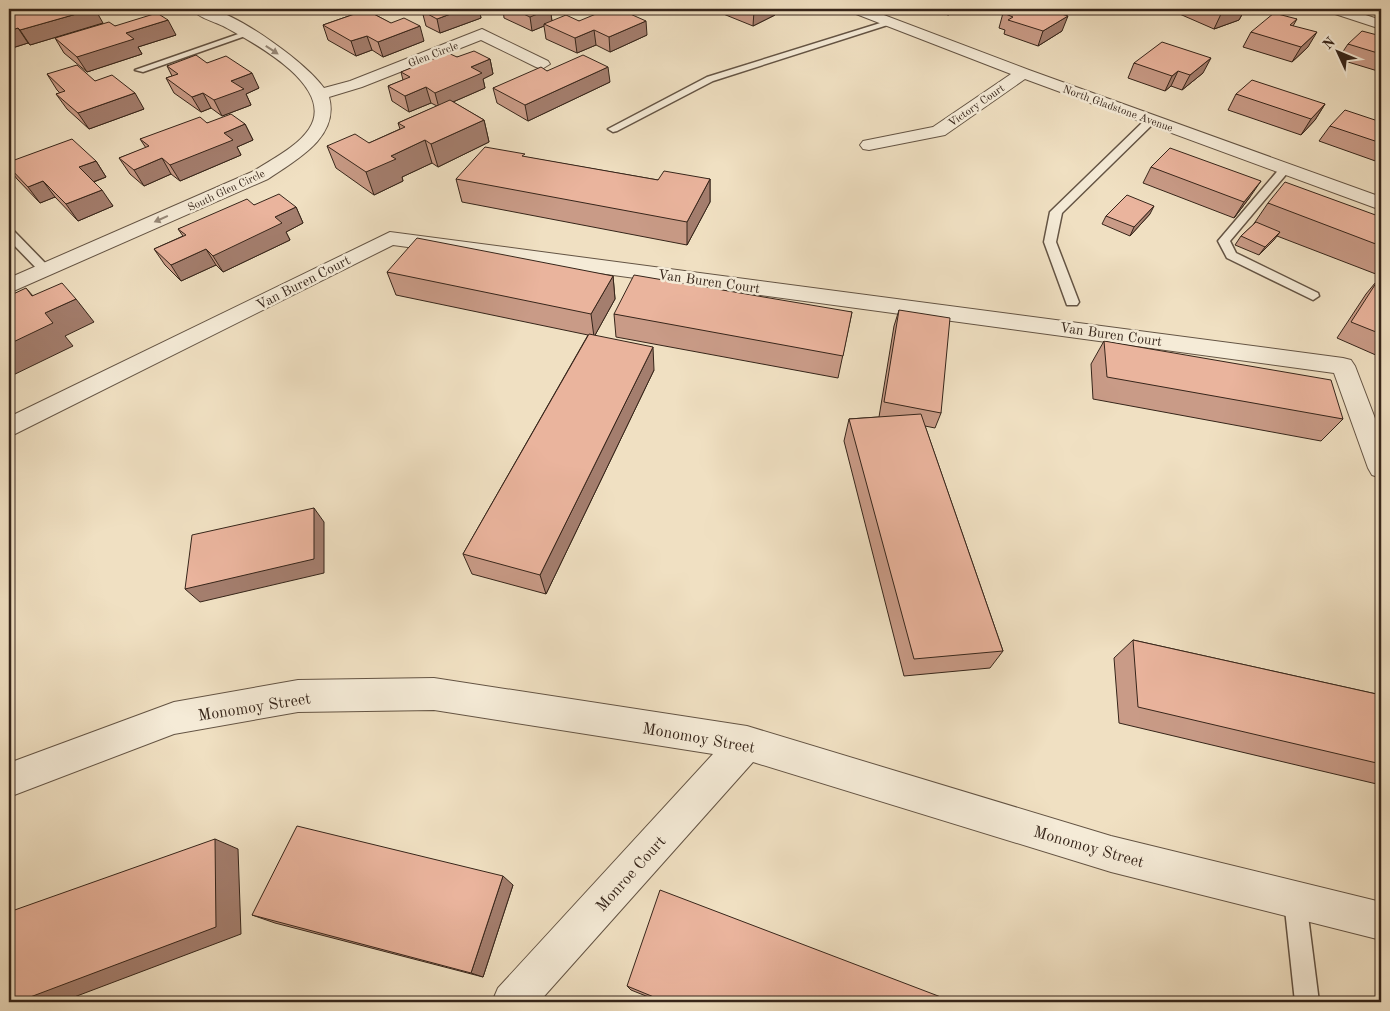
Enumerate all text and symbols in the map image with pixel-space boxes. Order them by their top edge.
north arrow [1312,28,1362,78]
text: N [1321,35,1338,52]
street label: Glen Circle [407,41,460,70]
one-way arrow [265,45,278,54]
street label: Victory Court [947,83,1007,130]
street label: North Gladstone Avenue [1061,84,1174,135]
street label: South Glen Circle [186,169,267,214]
one-way arrow [154,216,168,224]
street label: Van Buren Court [254,253,353,313]
street label: Van Buren Court [657,268,761,296]
street label: Van Buren Court [1059,321,1163,349]
street label: Monomoy Street [197,691,312,725]
street label: Monomoy Street [641,721,757,757]
street label: Monomoy Street [1031,825,1146,871]
street label: Monroe Court [594,833,670,915]

